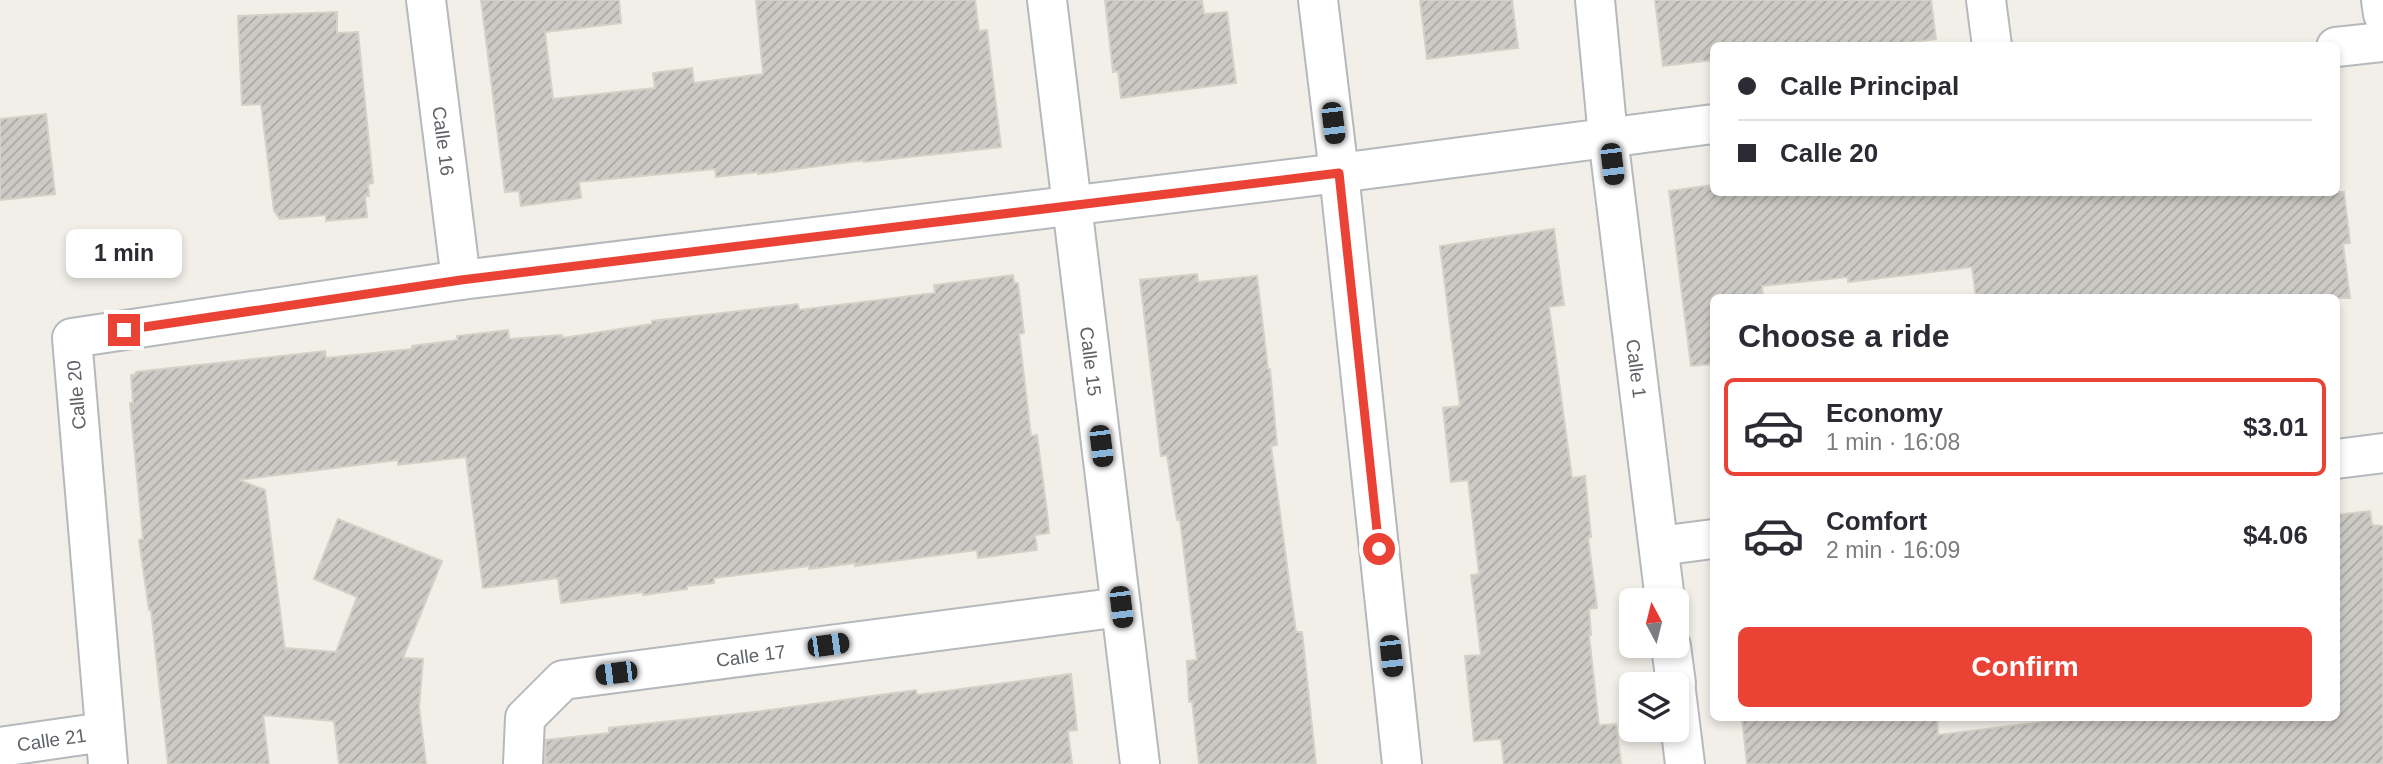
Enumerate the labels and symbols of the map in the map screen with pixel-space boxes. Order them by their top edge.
car [1321,101,1346,145]
street label: Calle 16 [428,105,458,177]
car [1600,142,1625,186]
callout: 1 min [66,229,182,278]
route end [108,314,140,346]
street label: Calle 15 [1076,325,1105,397]
street label: Calle 1 [1622,338,1650,399]
street label: Calle 20 [63,359,90,431]
car [1089,424,1114,468]
route start [1363,533,1395,565]
car [1109,585,1134,629]
north arrow [1619,588,1689,658]
car [806,632,851,658]
car [1379,634,1404,678]
street label: Calle 17 [715,641,787,671]
car [594,660,639,686]
street label: Calle 21 [15,725,88,755]

